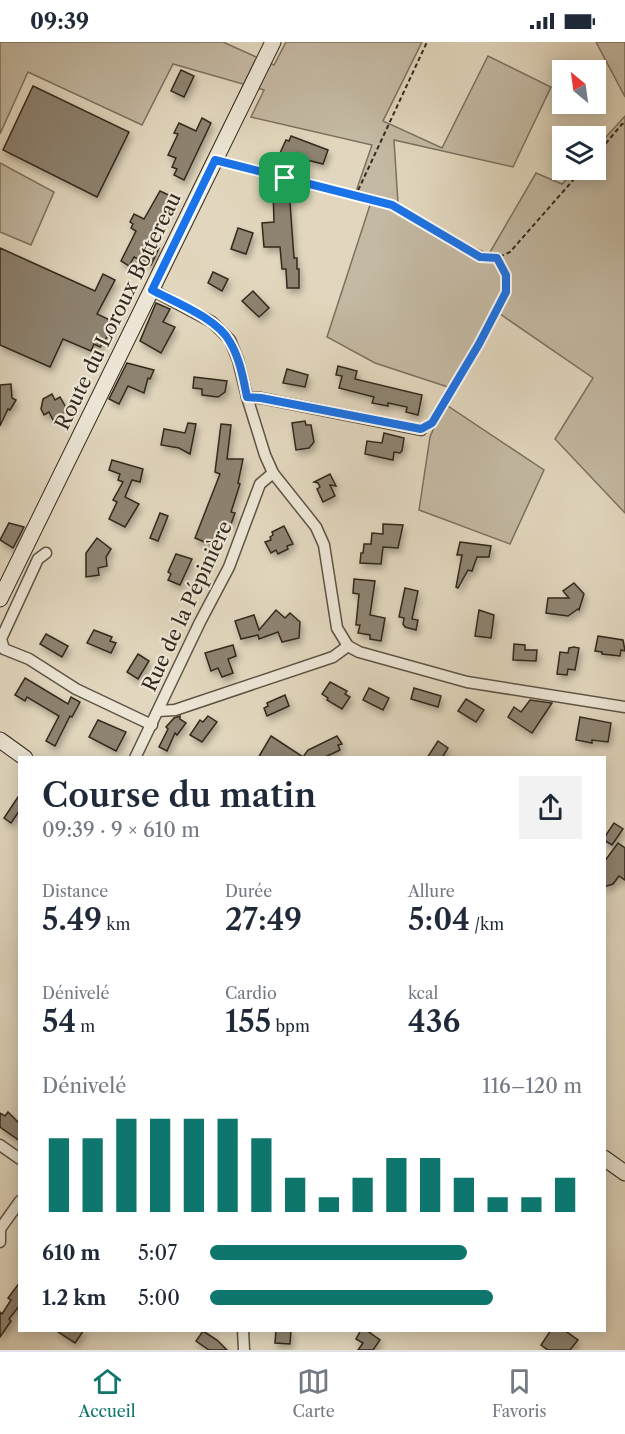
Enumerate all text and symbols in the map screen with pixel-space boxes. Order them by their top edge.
text: 09:39 [30,8,89,35]
north arrow [552,60,606,114]
map controls [552,60,606,180]
button: layers [552,126,606,180]
pin [259,152,310,203]
icon: arrive [268,161,301,194]
street label: Route du Loroux Bottereau [50,188,186,434]
street label: Rue de la Pépinière [137,517,237,695]
text: Course du matin [42,775,316,816]
button: share [519,776,582,839]
text: 09:39 · 9 × 610 m [42,818,200,842]
text: Distance [42,881,108,901]
text: Durée [225,881,272,901]
text: Allure [408,881,455,901]
text: 5.49 [42,901,102,938]
text: 27:49 [225,901,302,938]
text: 5:04 [408,901,470,938]
text: km [102,914,130,934]
text: /km [470,914,504,934]
text: Dénivelé [42,983,110,1003]
text: Cardio [225,983,277,1003]
text: kcal [408,983,438,1003]
text: 54 [42,1003,76,1040]
text: 155 [225,1003,271,1040]
text: 436 [408,1003,460,1040]
text: m [76,1016,95,1036]
text: bpm [271,1016,310,1036]
text: Dénivelé [42,1074,126,1098]
text: 116–120 m [482,1074,582,1098]
text: 610 m [42,1241,100,1265]
text: 5:07 [138,1241,177,1265]
text: 1.2 km [42,1286,106,1310]
text: 5:00 [138,1286,180,1310]
tab: Accueil [79,1365,135,1421]
tab: Carte [293,1365,335,1421]
tab: Favoris [492,1365,546,1421]

